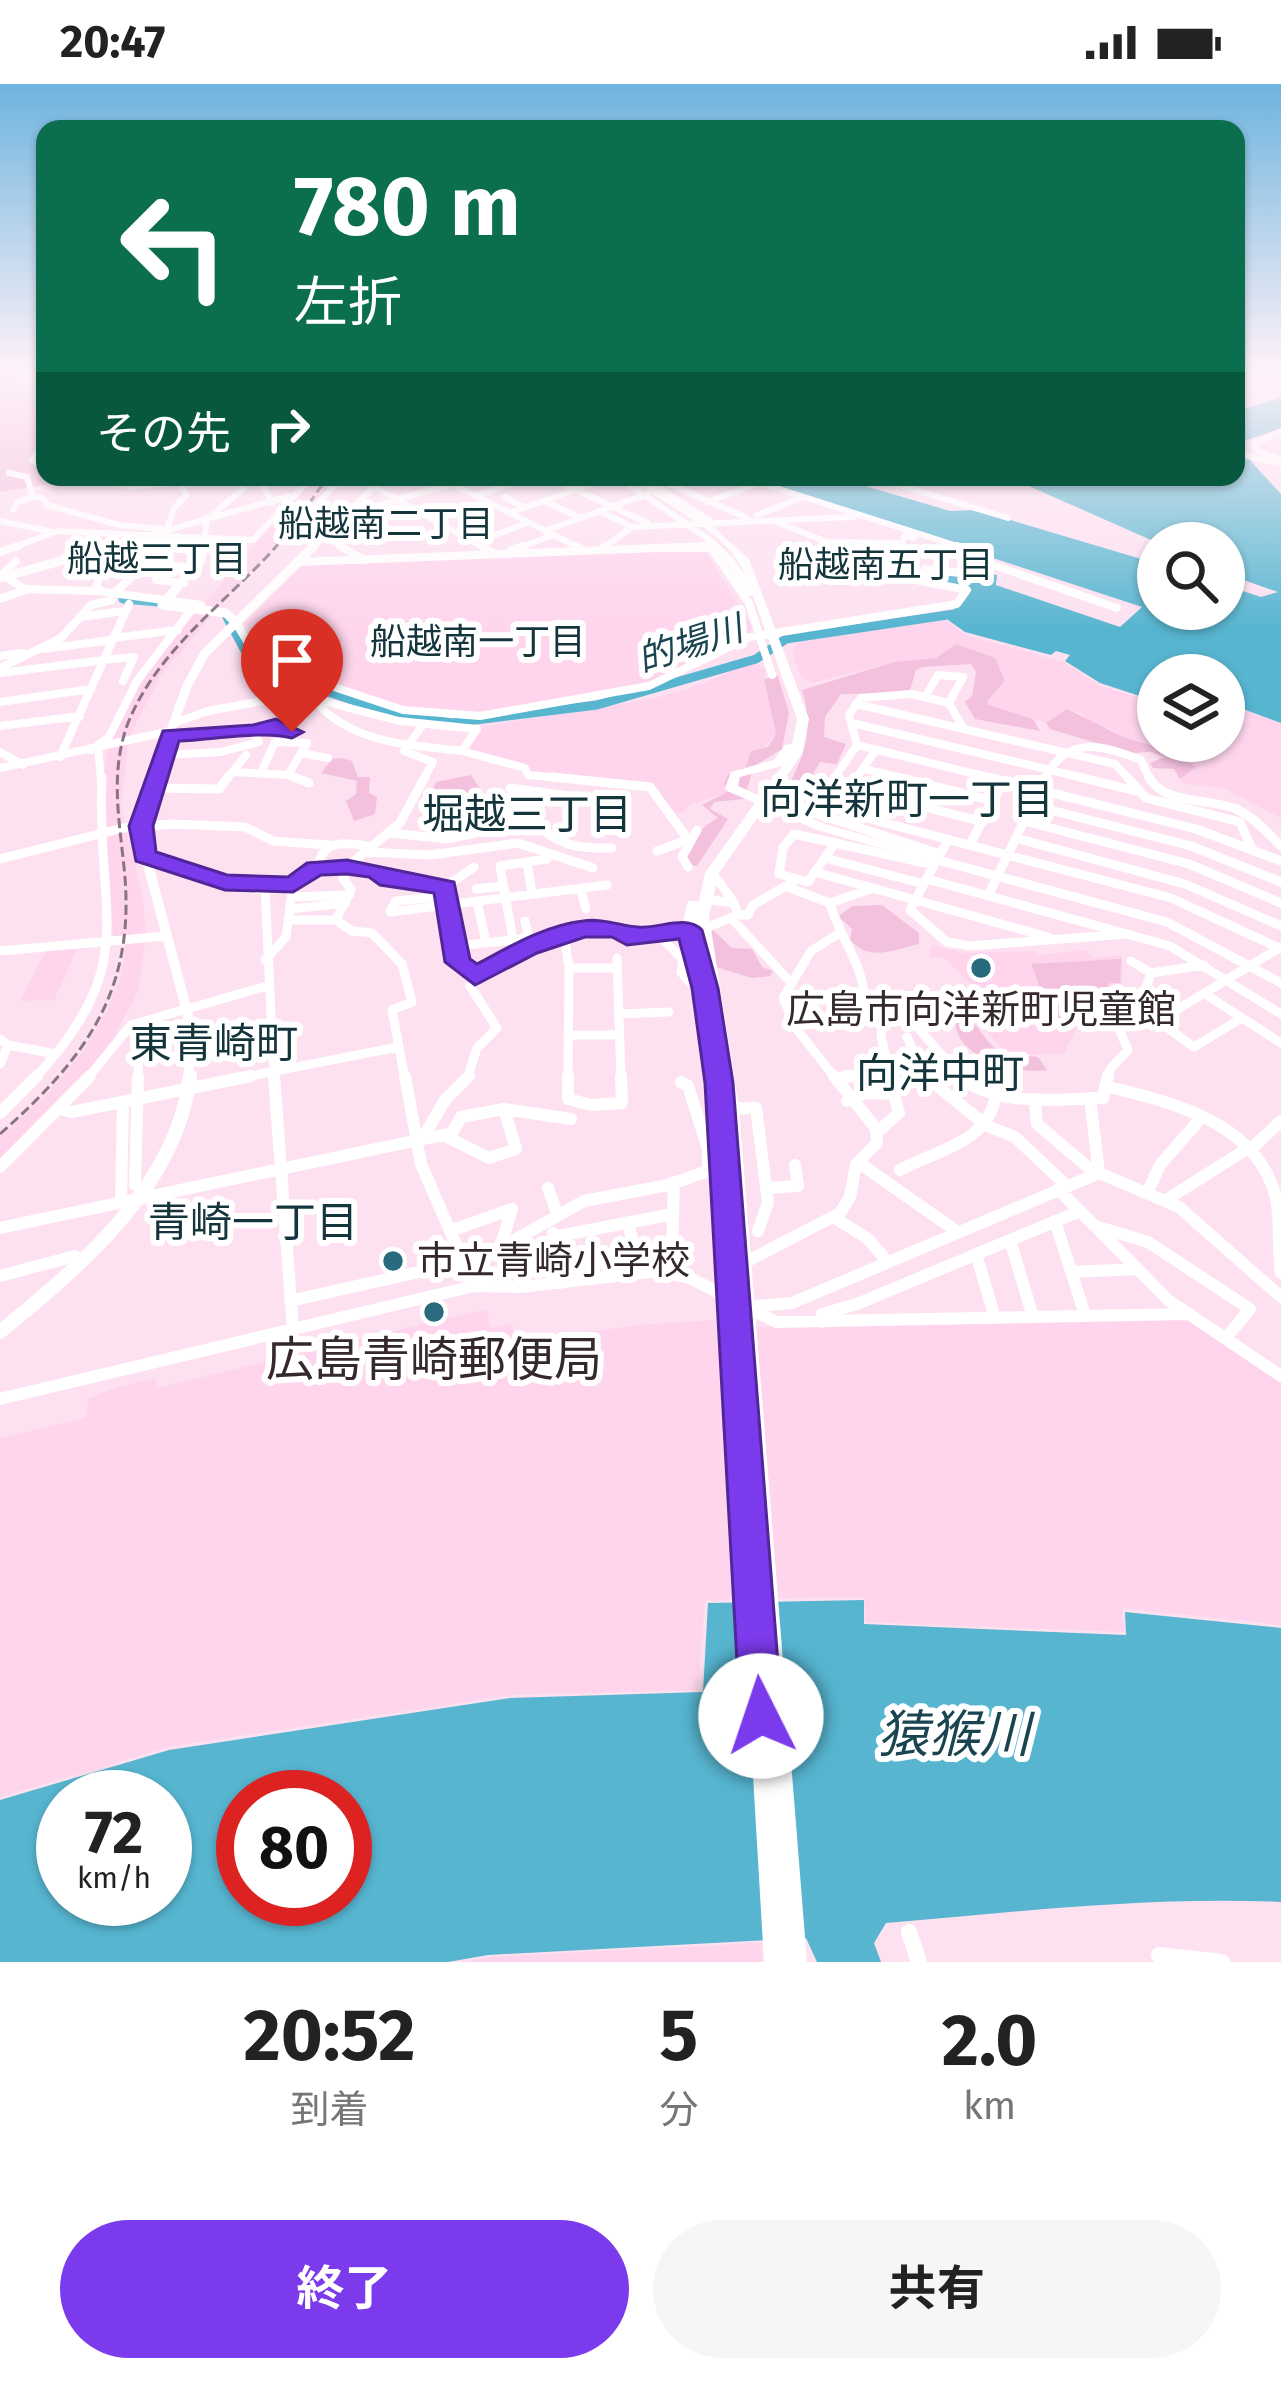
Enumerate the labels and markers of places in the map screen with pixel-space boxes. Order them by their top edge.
pin [241,609,343,732]
marker: 広島市向洋新町児童館 [968,955,994,981]
place label: 広島市向洋新町児童館 [786,987,1176,1033]
place label: 市立青崎小学校 [417,1238,690,1284]
marker: 市立青崎小学校 [380,1248,406,1274]
marker: 広島青崎郵便局 [421,1299,447,1325]
place label: 広島青崎郵便局 [266,1331,602,1389]

